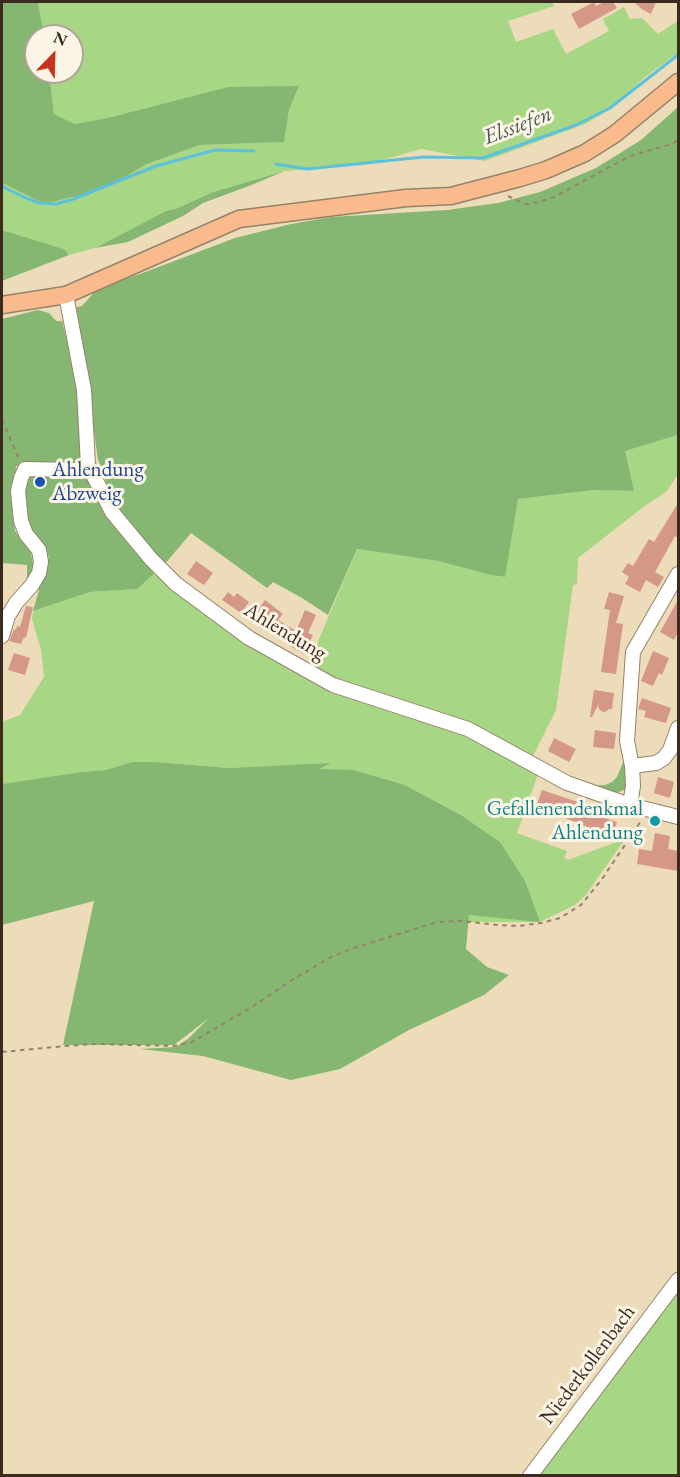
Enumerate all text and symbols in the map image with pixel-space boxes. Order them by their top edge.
north arrow [24,24,84,84]
text: N [50,27,71,51]
water label: Elssiefen [480,101,556,151]
place label: Ahlendung Abzweig [52,457,144,507]
marker: Ahlendung Abzweig [33,475,47,489]
street label: Ahlendung [239,598,331,666]
place label: Gefallenendenkmal Ahlendung [487,796,643,846]
marker: Gefallenendenkmal Ahlendung [648,814,662,828]
street label: Niederkollenbach [535,1300,641,1430]

